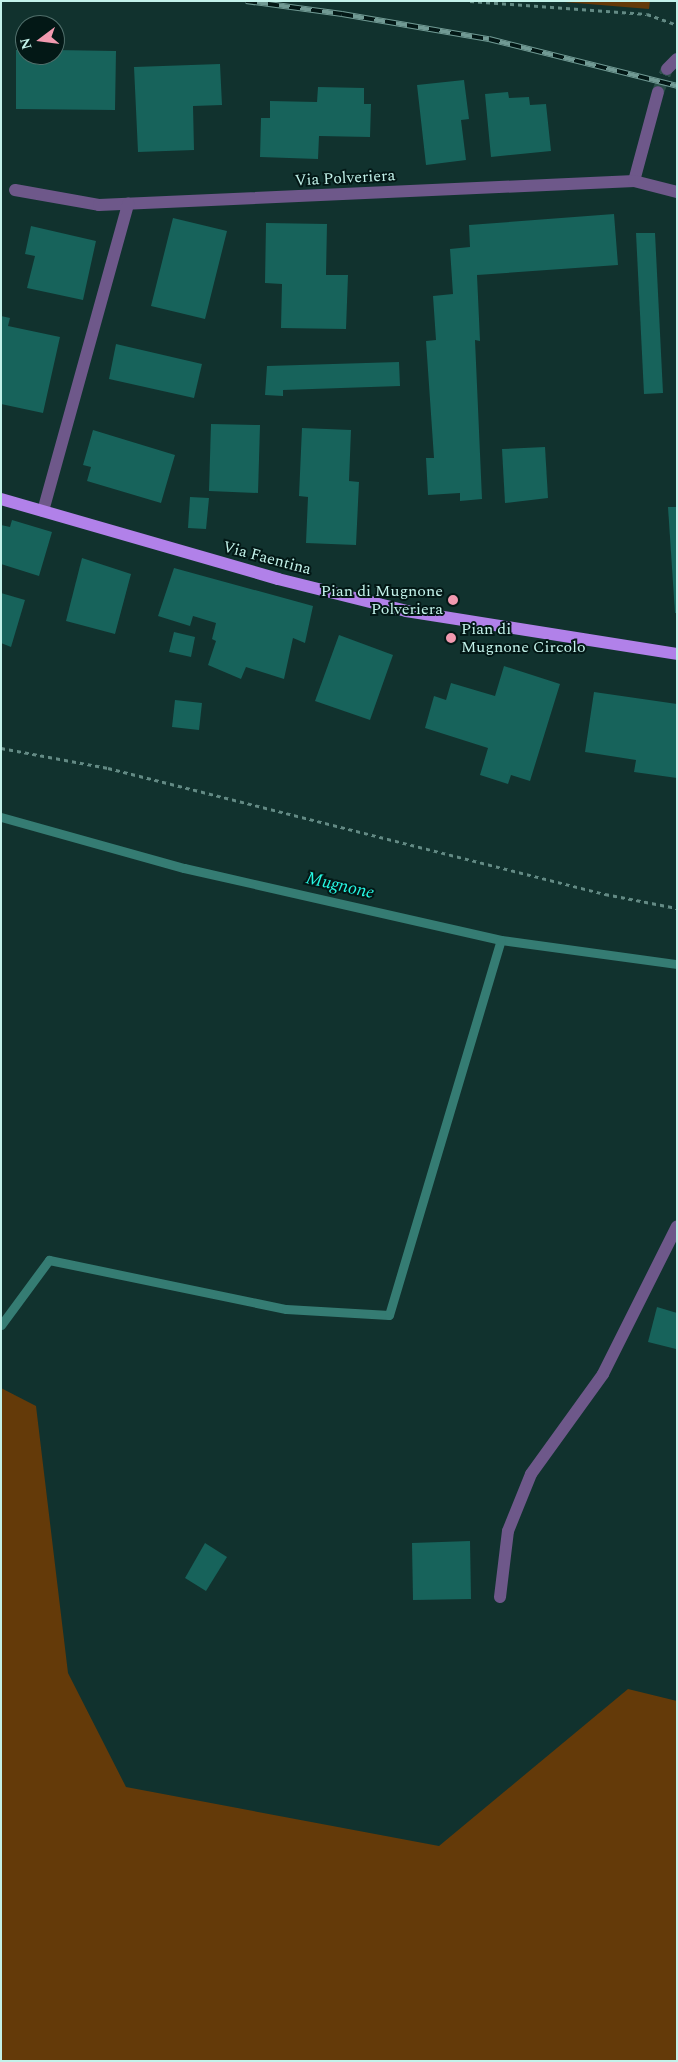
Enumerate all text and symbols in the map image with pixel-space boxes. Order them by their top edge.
north arrow [15,15,65,65]
text: N [14,36,38,52]
street label: Via Polveriera [294,166,396,190]
street label: Via Faentina [221,537,313,579]
place label: Pian di Mugnone Polveriera [321,581,443,619]
marker: Pian di Mugnone Polveriera [447,594,459,606]
place label: Pian di Mugnone Circolo [461,619,586,657]
marker: Pian di Mugnone Circolo [445,632,457,644]
water label: Mugnone [304,868,376,904]

